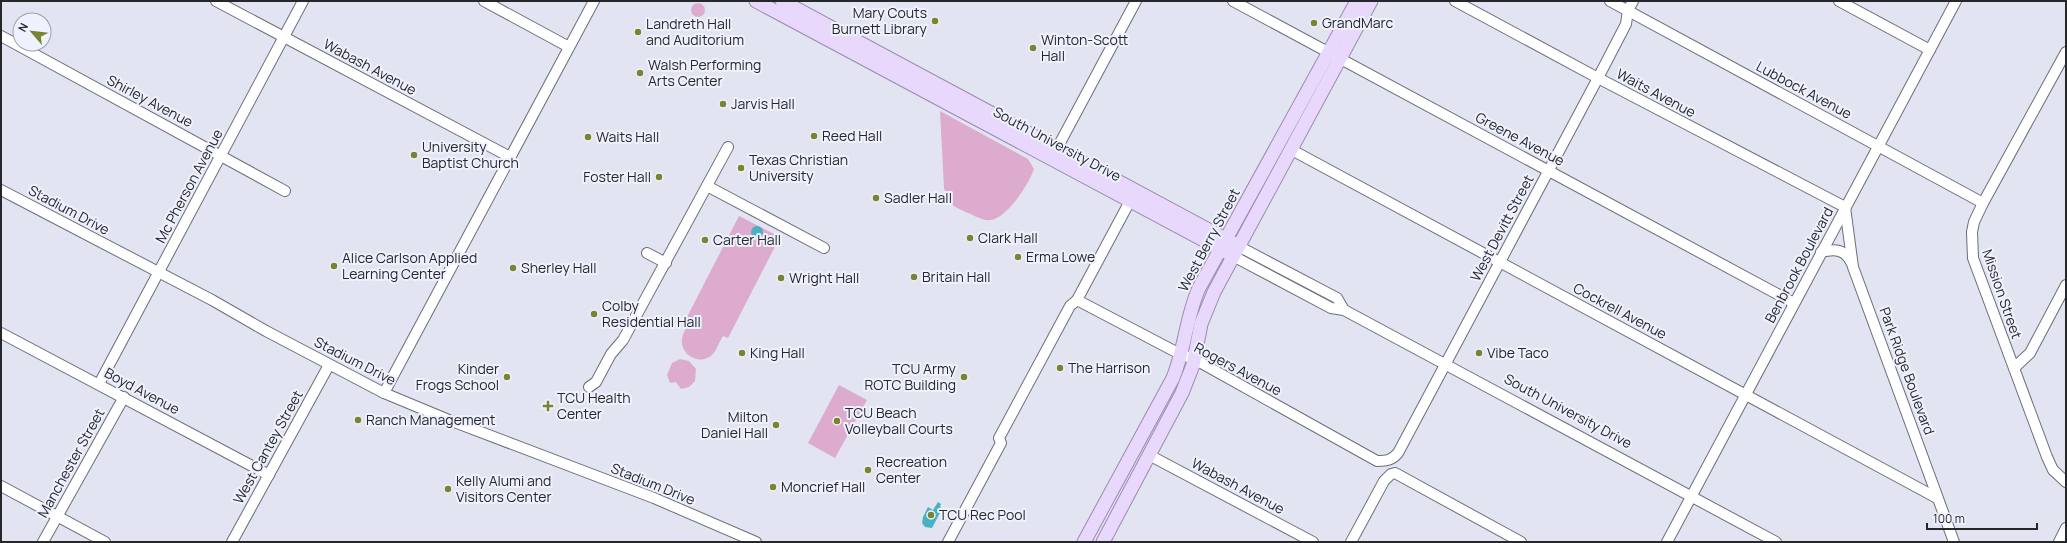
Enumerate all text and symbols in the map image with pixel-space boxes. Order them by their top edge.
place label: Mary Couts Burnett Library [832,3,928,38]
north arrow [12,12,52,52]
place label: GrandMarc [1322,13,1393,32]
place label: Landreth Hall and Auditorium [646,14,744,49]
marker: Mary Couts Burnett Library [930,16,940,26]
marker: GrandMarc [1309,18,1319,28]
text: N [14,20,31,34]
marker: Landreth Hall and Auditorium [633,27,643,37]
place label: Winton-Scott Hall [1041,30,1128,65]
street label: Wabash Avenue [320,34,420,99]
marker: Winton-Scott Hall [1028,43,1038,53]
place label: Walsh Performing Arts Center [648,55,761,90]
street label: Lubbock Avenue [1753,56,1855,123]
street label: Waits Avenue [1613,64,1699,121]
marker: Walsh Performing Arts Center [635,68,645,78]
street label: Shirley Avenue [104,70,197,131]
place label: Jarvis Hall [731,94,795,113]
marker: Jarvis Hall [718,99,728,109]
street label: South University Drive [990,102,1124,185]
street label: Greene Avenue [1472,107,1568,170]
street label: Mc Pherson Avenue [150,125,227,246]
place label: Reed Hall [822,126,882,145]
place label: Waits Hall [596,127,659,146]
marker: Reed Hall [809,131,819,141]
marker: Waits Hall [583,132,593,142]
place label: University Baptist Church [422,137,519,172]
marker: University Baptist Church [409,150,419,160]
place label: Texas Christian University [749,150,848,185]
marker: Texas Christian University [736,163,746,173]
place label: Foster Hall [583,167,651,186]
street label: West Devitt Street [1465,171,1538,284]
marker: Foster Hall [654,172,664,182]
street label: Stadium Drive [25,180,113,239]
street label: West Berry Street [1173,185,1244,295]
place label: Sadler Hall [884,188,952,207]
marker: Sadler Hall [871,193,881,203]
street label: Benbrook Boulevard [1760,204,1837,326]
place label: Clark Hall [978,228,1038,247]
place label: Carter Hall [713,230,781,249]
marker: Clark Hall [965,233,975,243]
marker: Carter Hall [700,235,710,245]
place label: Erma Lowe [1026,247,1095,266]
street label: Mission Street [1978,247,2027,342]
place label: Alice Carlson Applied Learning Center [342,248,477,283]
marker: Erma Lowe [1013,252,1023,262]
place label: Sherley Hall [521,258,597,277]
marker: Alice Carlson Applied Learning Center [329,261,339,271]
marker: Sherley Hall [508,263,518,273]
place label: Britain Hall [922,267,991,286]
place label: Wright Hall [789,268,859,287]
marker: Britain Hall [909,272,919,282]
marker: Wright Hall [776,273,786,283]
street label: Cockrell Avenue [1570,278,1670,343]
place label: Colby Residential Hall [602,296,701,331]
street label: Park Ridge Boulevard [1876,304,1939,437]
marker: Colby Residential Hall [589,309,599,319]
street label: Stadium Drive [311,332,399,389]
street label: Rogers Avenue [1191,338,1285,400]
place label: King Hall [750,343,805,362]
place label: Vibe Taco [1487,343,1549,362]
marker: King Hall [737,348,747,358]
marker: Vibe Taco [1474,348,1484,358]
place label: The Harrison [1068,358,1150,377]
place label: Kinder Frogs School [416,359,499,394]
place label: TCU Army ROTC Building [865,359,957,394]
street label: Boyd Avenue [101,363,183,418]
marker: The Harrison [1055,363,1065,373]
street label: South University Drive [1501,369,1635,452]
marker: Kinder Frogs School [502,372,512,382]
marker: TCU Army ROTC Building [959,372,969,382]
street label: West Cantey Street [228,386,307,507]
place label: TCU Health Center [557,388,631,423]
marker: TCU Health Center [542,400,554,412]
place label: TCU Beach Volleyball Courts [845,403,953,438]
street label: Manchester Street [33,405,109,521]
place label: Milton Daniel Hall [701,407,768,442]
place label: Ranch Management [366,410,496,429]
marker: Ranch Management [353,415,363,425]
marker: TCU Beach Volleyball Courts [832,416,842,426]
marker: Milton Daniel Hall [771,420,781,430]
place label: Recreation Center [876,452,947,487]
street label: Wabash Avenue [1188,453,1288,518]
street label: Stadium Drive [608,458,698,509]
marker: Recreation Center [863,465,873,475]
place label: Kelly Alumi and Visitors Center [456,471,551,506]
place label: Moncrief Hall [781,477,865,496]
marker: Moncrief Hall [768,482,778,492]
marker: Kelly Alumi and Visitors Center [443,484,453,494]
place label: TCU Rec Pool [939,505,1026,524]
scale bar [1927,505,2037,531]
marker: TCU Rec Pool [926,510,936,520]
text: 100 m [1933,510,1965,527]

